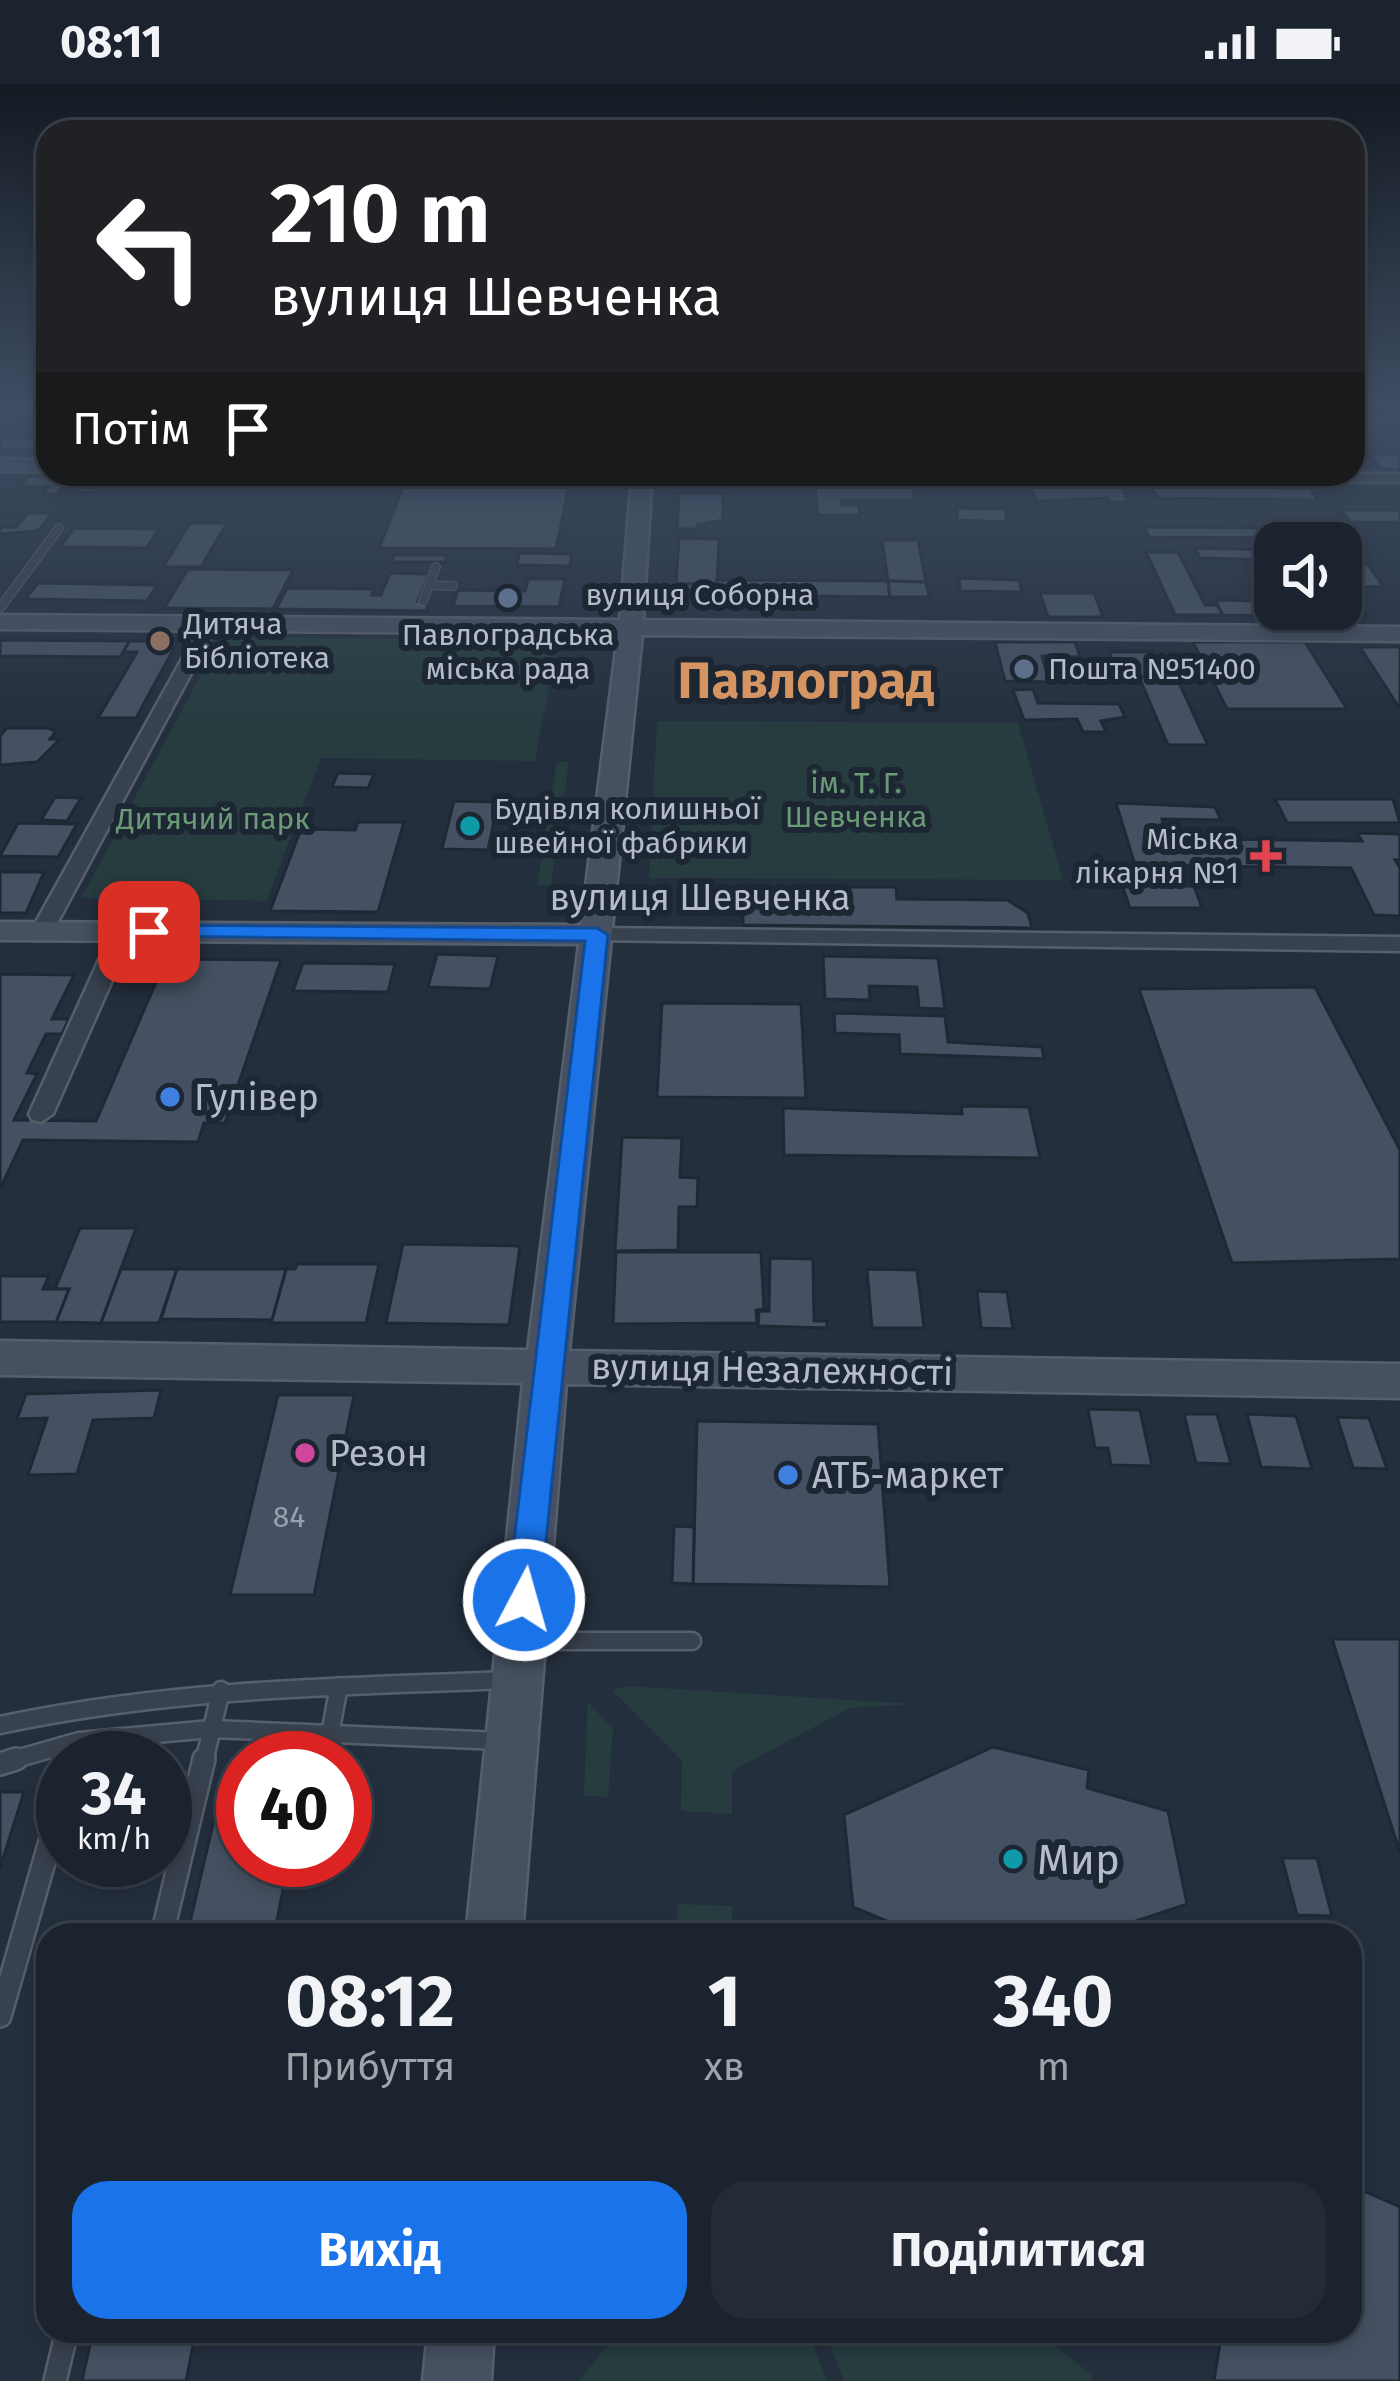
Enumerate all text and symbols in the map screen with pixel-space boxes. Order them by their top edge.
text: 08:11 [60,15,163,69]
text: 210 m [270,163,491,264]
icon: left [72,168,228,324]
text: вулиця Шевченка [270,265,722,329]
icon: arrive [215,396,281,462]
text: Потім [72,402,191,456]
map controls [1254,522,1362,630]
button: sound [1254,522,1362,630]
street label: вулиця Соборна [586,577,814,613]
marker: Павлоградська міська рада [495,585,521,611]
place label: Дитяча Бiблiотека [183,606,330,676]
place label: Павлоградська міська рада [402,617,614,687]
marker: Дитяча Бiблiотека [147,628,173,654]
district label: Павлоград [678,650,934,712]
place label: Пошта №51400 [1048,651,1256,687]
marker: Пошта №51400 [1011,656,1037,682]
park label: ім. Т. Г. Шевченка [785,765,927,835]
place label: Будівля колишньої швейної фабрики [494,791,762,861]
park label: Дитячий парк [115,801,310,837]
marker: Будівля колишньої швейної фабрики [457,813,483,839]
place label: Міська лікарня №1 [1075,821,1239,891]
marker: Міська лікарня №1 [1250,840,1282,872]
street label: вулиця Шевченка [549,876,851,920]
pin [98,881,200,983]
icon: arrive [116,899,182,965]
place label: Гулівер [194,1076,319,1120]
marker: Гулівер [157,1084,183,1110]
street label: вулиця Незалежності [591,1345,953,1395]
place label: Резон [329,1432,428,1476]
marker: Резон [292,1440,318,1466]
place label: АТБ-маркет [812,1454,1004,1498]
marker: АТБ-маркет [775,1462,801,1488]
house number: 84 [273,1499,305,1535]
position arrow [461,1537,587,1663]
speed limit sign: 40 [216,1731,372,1887]
text: 34 [82,1758,146,1830]
text: km/h [77,1821,151,1857]
place label: Мир [1037,1835,1120,1885]
marker: Мир [1000,1846,1026,1872]
text: 08:12 [285,1959,455,2045]
text: 1 [708,1959,741,2045]
text: 340 [993,1959,1113,2045]
text: Прибуття [285,2044,455,2090]
text: хв [704,2044,745,2090]
text: m [1037,2044,1070,2090]
button: Вихід [72,2181,687,2319]
button: Поділитися [711,2181,1326,2319]

